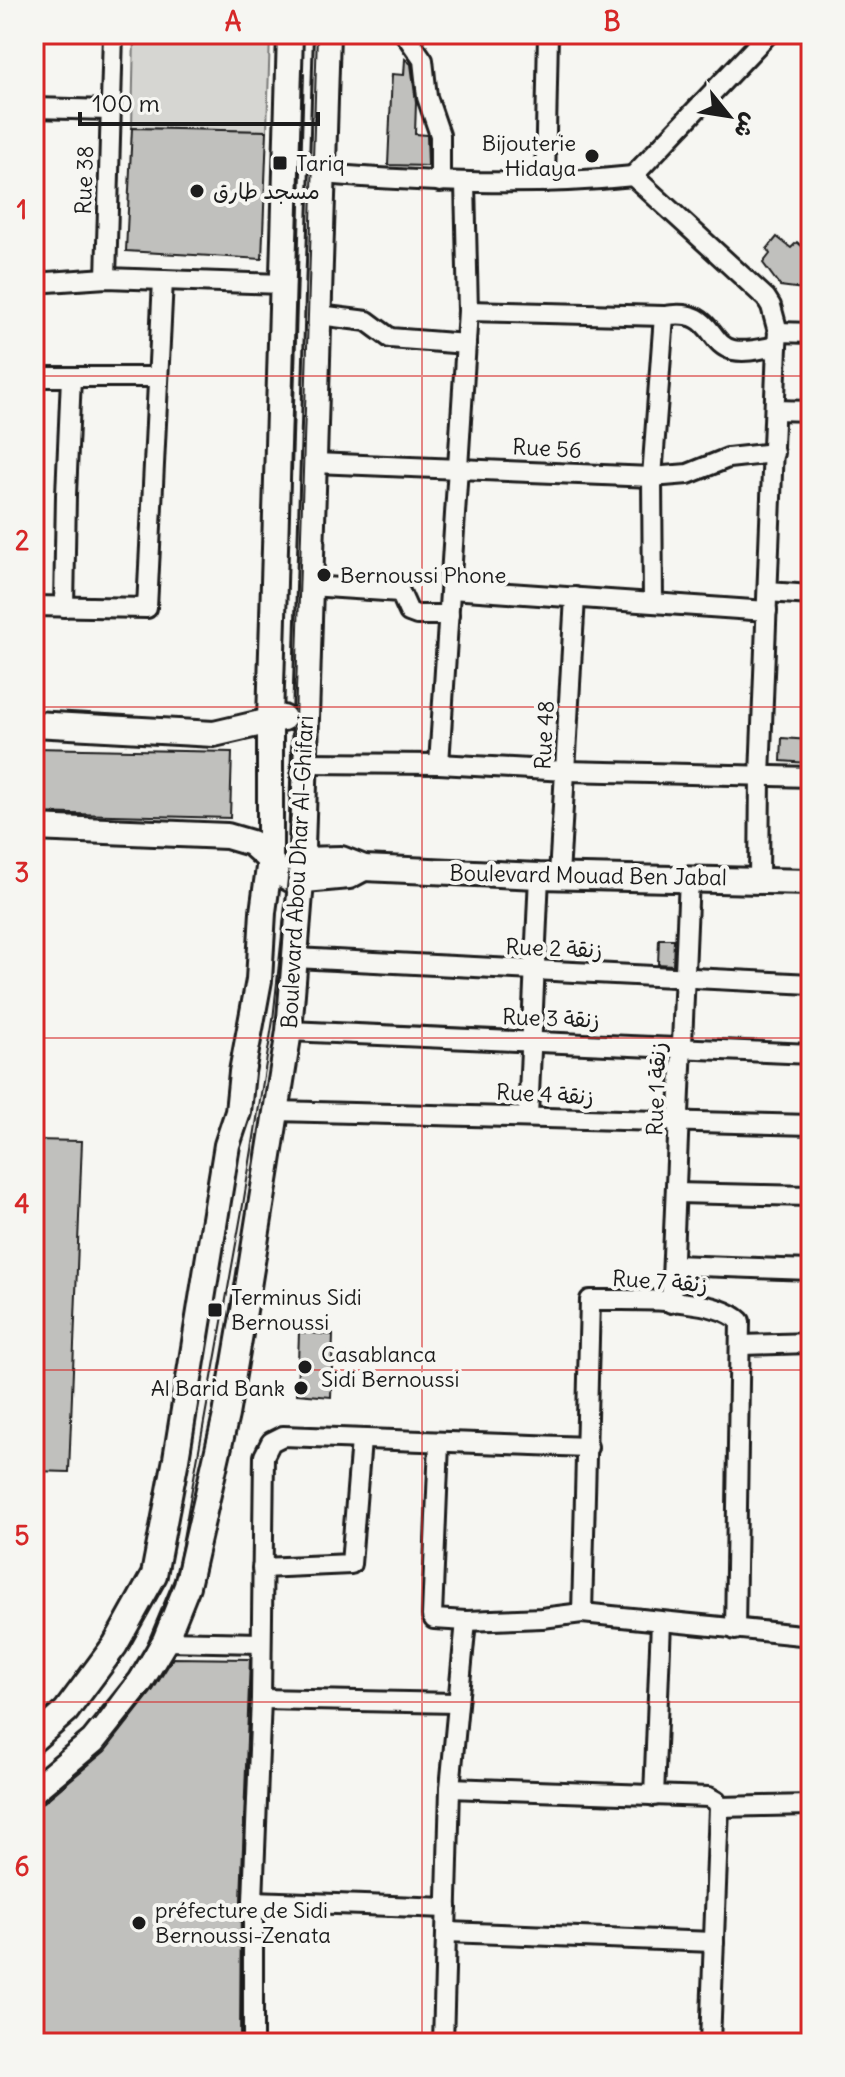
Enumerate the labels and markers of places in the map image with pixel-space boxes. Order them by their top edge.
place label: Bijouterie Hidaya [482,129,576,182]
marker: Bijouterie Hidaya [583,147,601,165]
place label: Tariq [296,149,345,177]
marker: Tariq [271,154,289,172]
place label: مسجد طارق [213,177,320,205]
marker: مسجد طارق [188,182,206,200]
place label: Bernoussi Phone [340,561,506,589]
marker: Bernoussi Phone [315,566,333,584]
place label: Terminus Sidi Bernoussi [231,1283,362,1336]
marker: Terminus Sidi Bernoussi [206,1301,224,1319]
place label: Casablanca Sidi Bernoussi [321,1340,459,1393]
marker: Casablanca Sidi Bernoussi [296,1358,314,1376]
place label: Al Barid Bank [151,1374,285,1402]
marker: Al Barid Bank [292,1379,310,1397]
place label: préfecture de Sidi Bernoussi-Zenata [155,1896,331,1949]
marker: préfecture de Sidi Bernoussi-Zenata [130,1914,148,1932]

